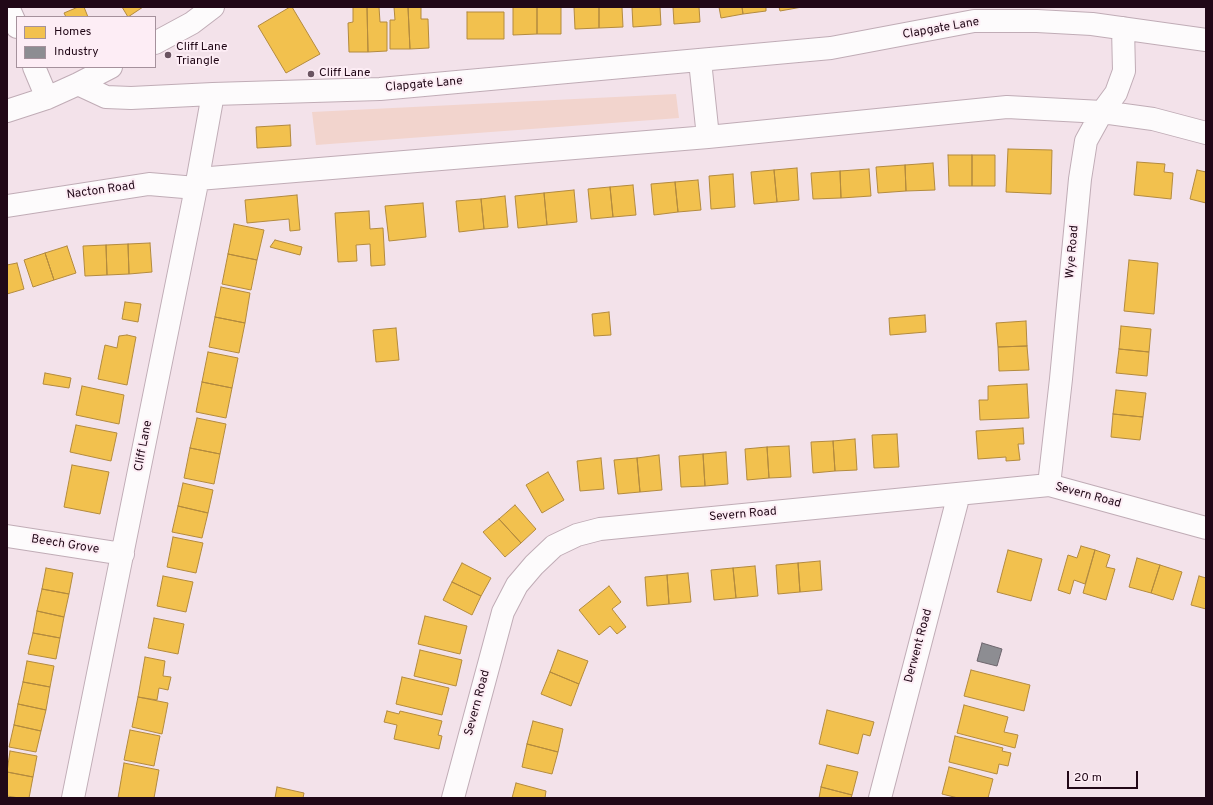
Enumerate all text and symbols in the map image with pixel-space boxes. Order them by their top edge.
street label: Clapgate Lane [902,15,980,43]
legend [16,16,156,68]
text: Homes [54,24,91,40]
place label: Cliff Lane Triangle [176,41,227,69]
text: Industry [54,44,99,60]
marker: Cliff Lane Triangle [163,50,173,60]
place label: Cliff Lane [319,67,370,81]
marker: Cliff Lane [306,69,316,79]
street label: Clapgate Lane [385,74,463,96]
street label: Nacton Road [66,179,136,203]
street label: Wye Road [1064,225,1082,279]
street label: Cliff Lane [132,419,156,473]
street label: Severn Road [1053,480,1123,512]
street label: Severn Road [709,505,777,525]
street label: Beech Grove [30,533,100,557]
street label: Derwent Road [902,607,936,685]
street label: Severn Road [462,668,494,738]
scale bar [1069,763,1140,789]
text: 20 m [1074,770,1102,786]

